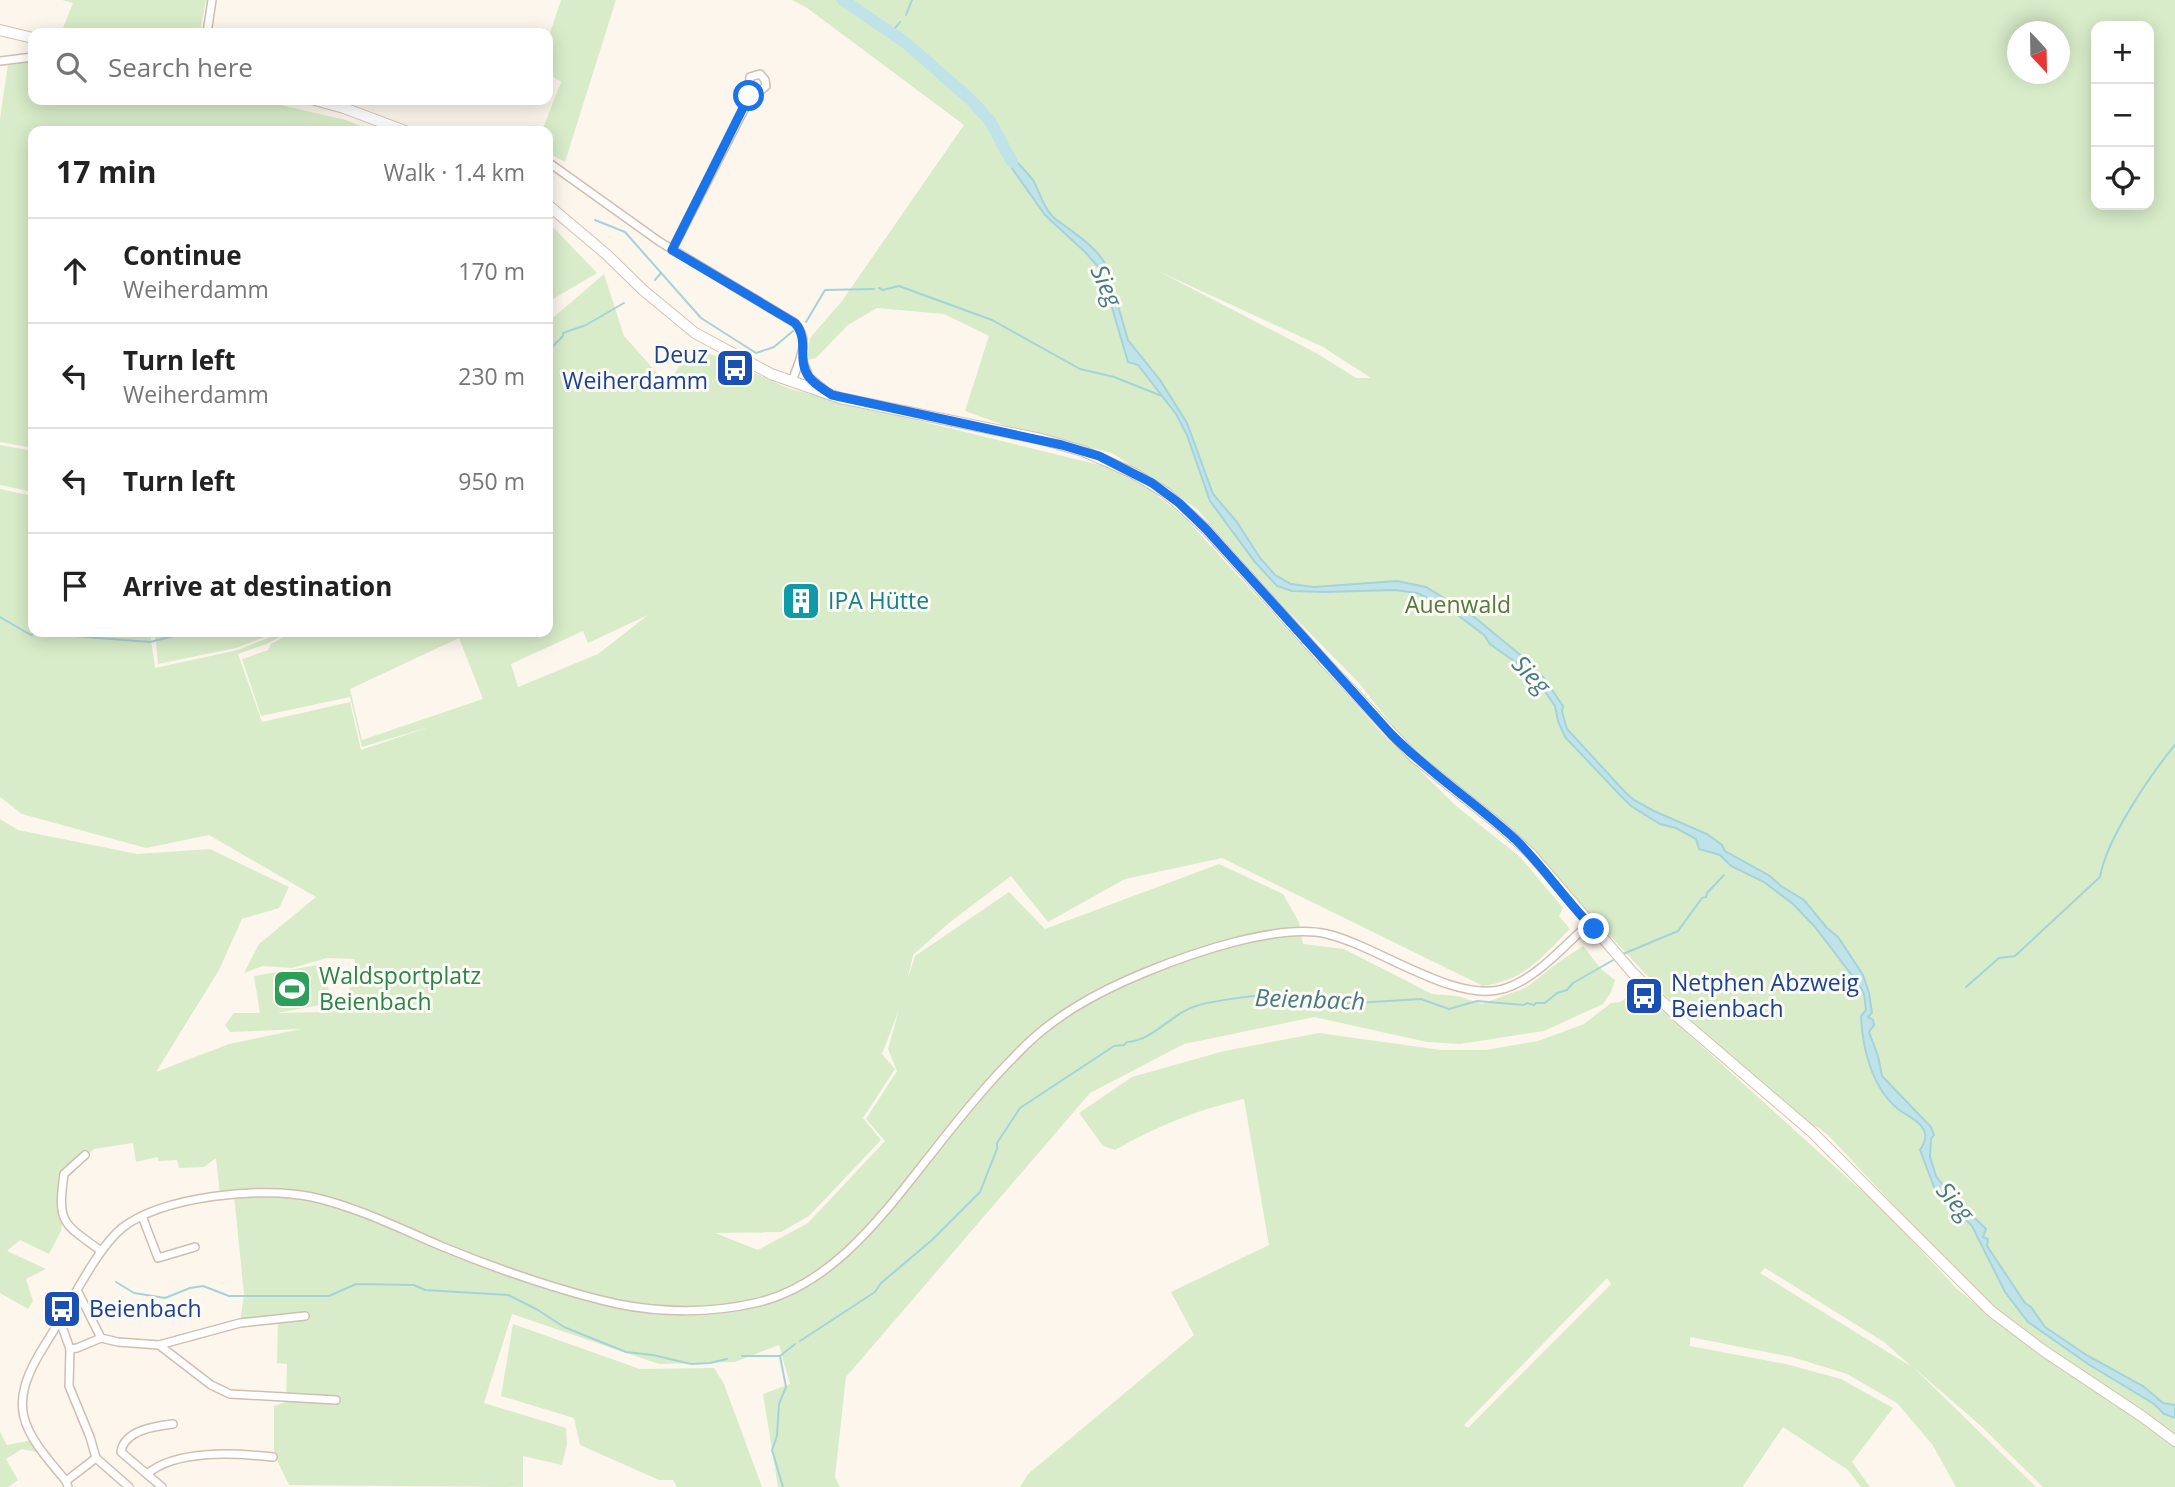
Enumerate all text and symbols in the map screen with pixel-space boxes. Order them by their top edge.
north arrow [2007,21,2070,84]
map controls [2091,21,2154,210]
button: + [2091,21,2154,84]
search box [28,28,553,105]
icon: search [52,48,90,86]
text: Search here [108,49,253,85]
route start [733,80,764,111]
button: − [2091,84,2154,147]
button: locate [2091,147,2154,210]
text: 17 min [56,151,156,192]
text: Walk · 1.4 km [383,156,525,188]
text: Continue [123,237,242,273]
icon: ahead [56,252,94,290]
text: 170 m [458,255,525,287]
water label: Sieg [1084,259,1132,313]
text: Weiherdamm [123,273,269,305]
place label: Deuz Weiherdamm [562,338,708,396]
text: Turn left [123,342,235,378]
bus stop icon: Deuz Weiherdamm [714,347,756,389]
icon: left [56,357,94,395]
text: 230 m [458,360,525,392]
text: Weiherdamm [123,378,269,410]
icon: left [56,462,94,500]
text: Turn left [123,463,235,499]
text: 950 m [458,465,525,497]
icon: arrive [56,567,94,605]
text: Arrive at destination [123,568,392,604]
building icon: IPA Hütte [780,580,822,622]
place label: IPA Hütte [828,584,929,616]
park label: Auenwald [1405,588,1511,620]
water label: Sieg [1505,647,1560,702]
route end [1578,913,1609,944]
place label: Waldsportplatz Beienbach [319,959,481,1017]
place label: Netphen Abzweig Beienbach [1671,966,1860,1024]
sports icon: Waldsportplatz Beienbach [271,968,313,1010]
bus stop icon: Netphen Abzweig Beienbach [1623,975,1665,1017]
water label: Beienbach [1254,980,1366,1017]
water label: Sieg [1930,1174,1984,1229]
bus stop icon: Beienbach [41,1288,83,1330]
place label: Beienbach [89,1292,202,1324]

